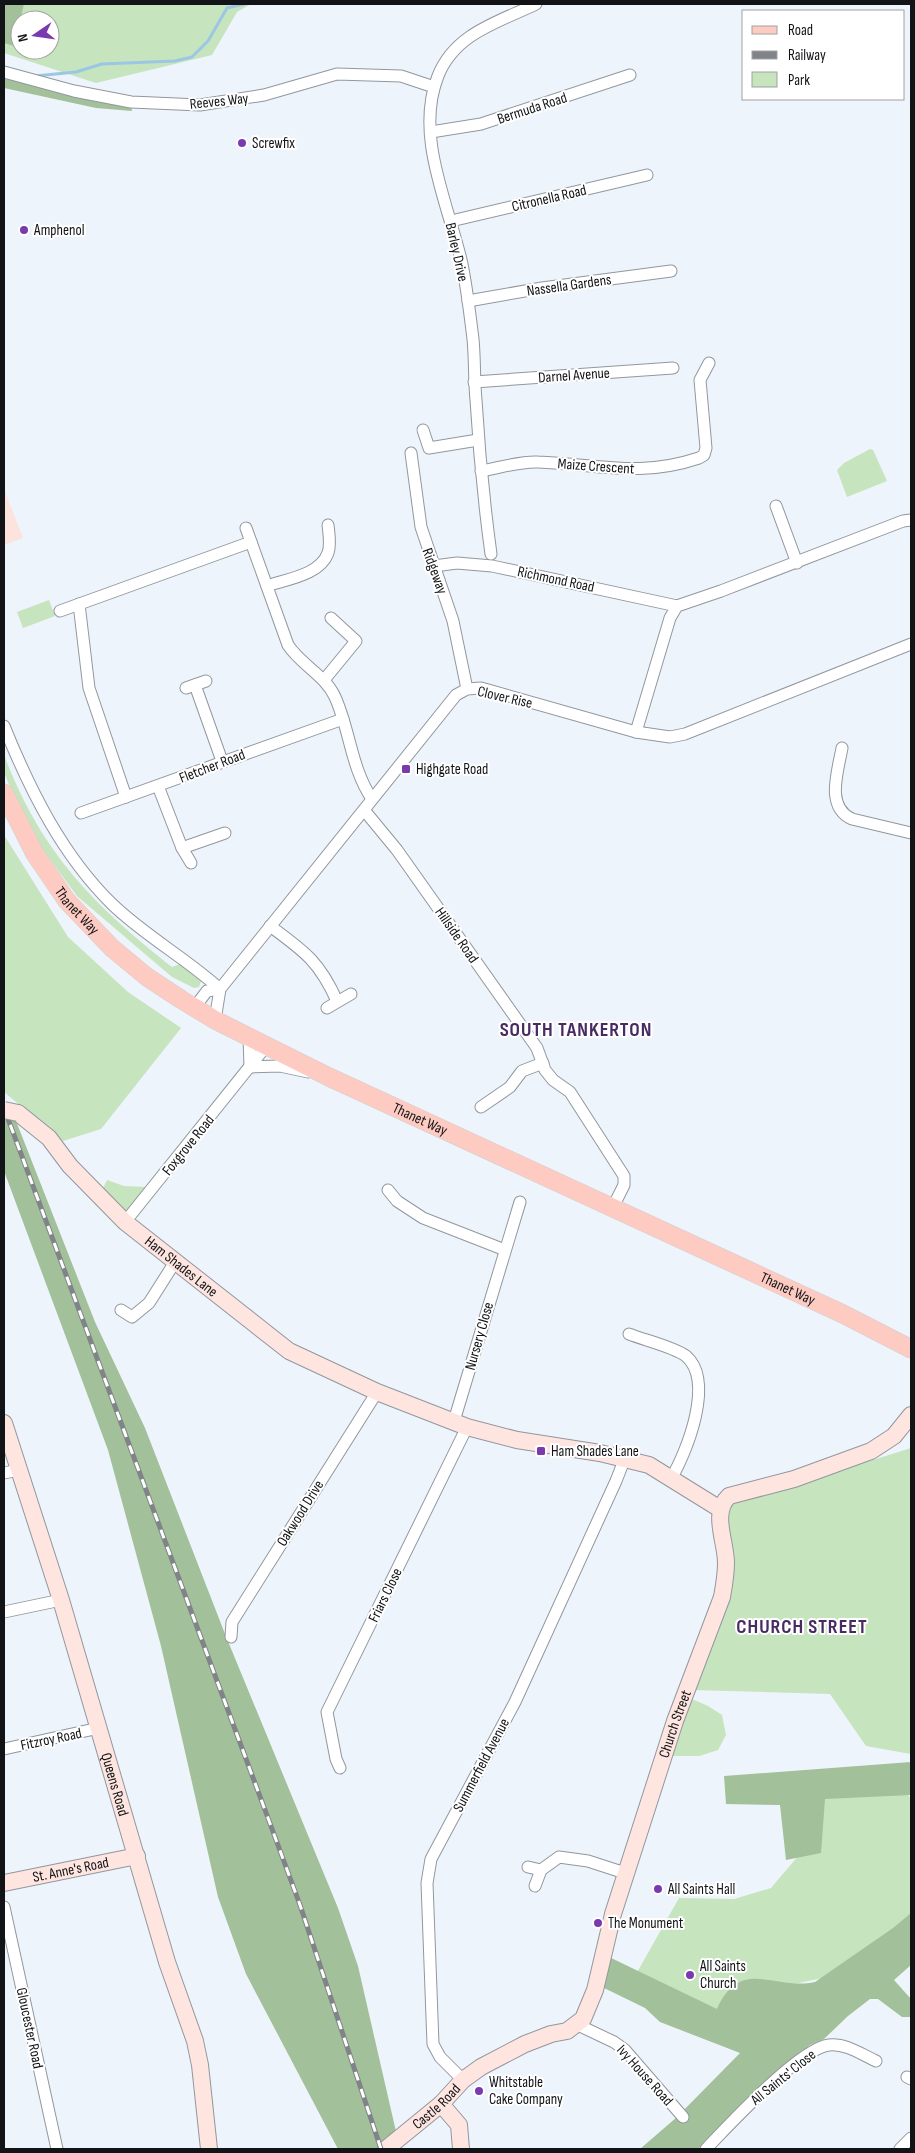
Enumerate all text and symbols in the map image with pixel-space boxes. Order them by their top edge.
north arrow [10,10,60,60]
legend [742,10,905,100]
text: Road [788,21,813,40]
text: N [14,32,32,43]
text: Railway [788,46,826,65]
text: Park [788,71,810,90]
street label: Bermuda Road [495,88,569,129]
street label: Reeves Way [189,89,250,114]
place label: Screwfix [252,134,295,153]
marker: Screwfix [236,137,248,149]
street label: Citronella Road [510,181,588,216]
place label: Amphenol [33,221,84,240]
street label: Barley Drive [441,221,473,283]
marker: Amphenol [18,224,30,236]
street label: Nassella Gardens [526,270,613,301]
street label: Darnel Avenue [538,364,610,387]
street label: Maize Crescent [557,454,635,479]
street label: Ridgeway [417,546,452,597]
street label: Richmond Road [516,562,596,597]
street label: Clover Rise [476,682,534,713]
street label: Fletcher Road [177,745,248,788]
place label: Highgate Road [416,760,488,779]
marker: Highgate Road [400,763,412,775]
street label: Thanet Way [50,883,103,939]
street label: Hillside Road [431,904,483,967]
district label: SOUTH TANKERTON [500,1018,652,1042]
street label: Thanet Way [389,1099,451,1140]
street label: Foxgrove Road [158,1111,219,1179]
street label: Ham Shades Lane [141,1232,221,1301]
street label: Thanet Way [757,1268,818,1310]
street label: Nursery Close [461,1300,498,1372]
place label: Ham Shades Lane [551,1442,639,1461]
marker: Ham Shades Lane [535,1445,547,1457]
street label: Oakwood Drive [273,1477,328,1550]
street label: Friars Close [364,1565,407,1625]
district label: CHURCH STREET [736,1615,868,1639]
street label: Church Street [655,1687,696,1760]
street label: Summerfield Avenue [449,1715,514,1815]
street label: Fitzroy Road [19,1724,83,1755]
street label: Queens Road [96,1751,133,1818]
street label: St. Anne's Road [31,1853,110,1887]
place label: All Saints Hall [667,1880,735,1899]
marker: All Saints Hall [652,1883,664,1895]
place label: The Monument [608,1914,684,1933]
marker: The Monument [592,1917,604,1929]
place label: All Saints Church [699,1957,746,1993]
marker: All Saints Church [684,1969,696,1981]
street label: Gloucester Road [12,1986,47,2070]
street label: Ivy House Road [612,2041,677,2110]
street label: All Saints' Close [746,2045,820,2110]
place label: Whitstable Cake Company [489,2073,563,2109]
street label: Castle Road [409,2080,465,2134]
marker: Whitstable Cake Company [473,2085,485,2097]

